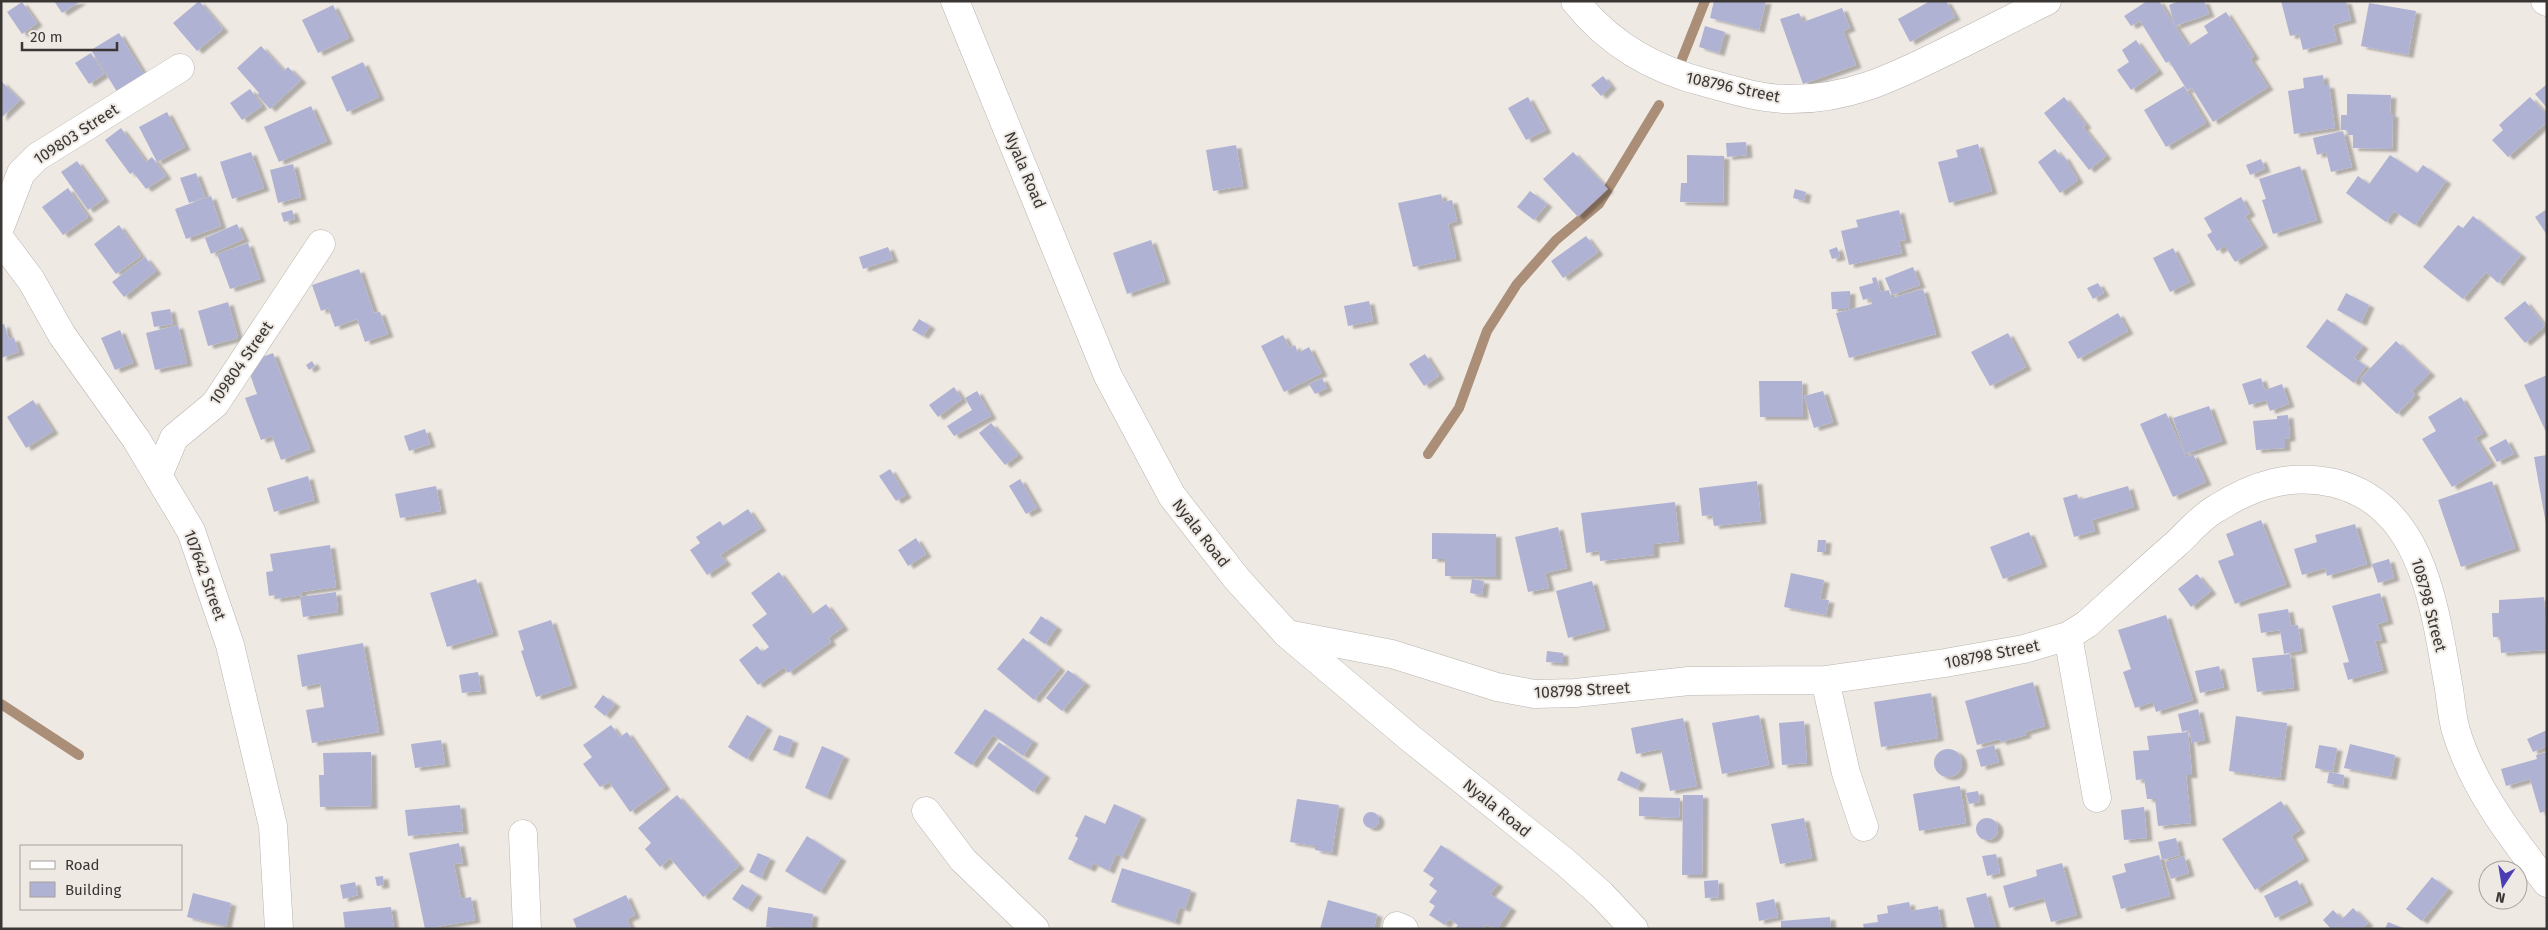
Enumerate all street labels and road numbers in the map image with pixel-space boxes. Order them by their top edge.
street label: 108796 Street [1684,68,1782,106]
street label: 109803 Street [30,99,122,168]
street label: Nyala Road [1000,129,1050,211]
street label: 109804 Street [205,317,277,409]
street label: Nyala Road [1168,495,1234,571]
street label: 107642 Street [180,527,230,623]
street label: 108798 Street [2407,556,2451,654]
street label: 108798 Street [1943,635,2041,672]
street label: 108798 Street [1534,678,1631,702]
street label: Nyala Road [1459,775,1535,841]

